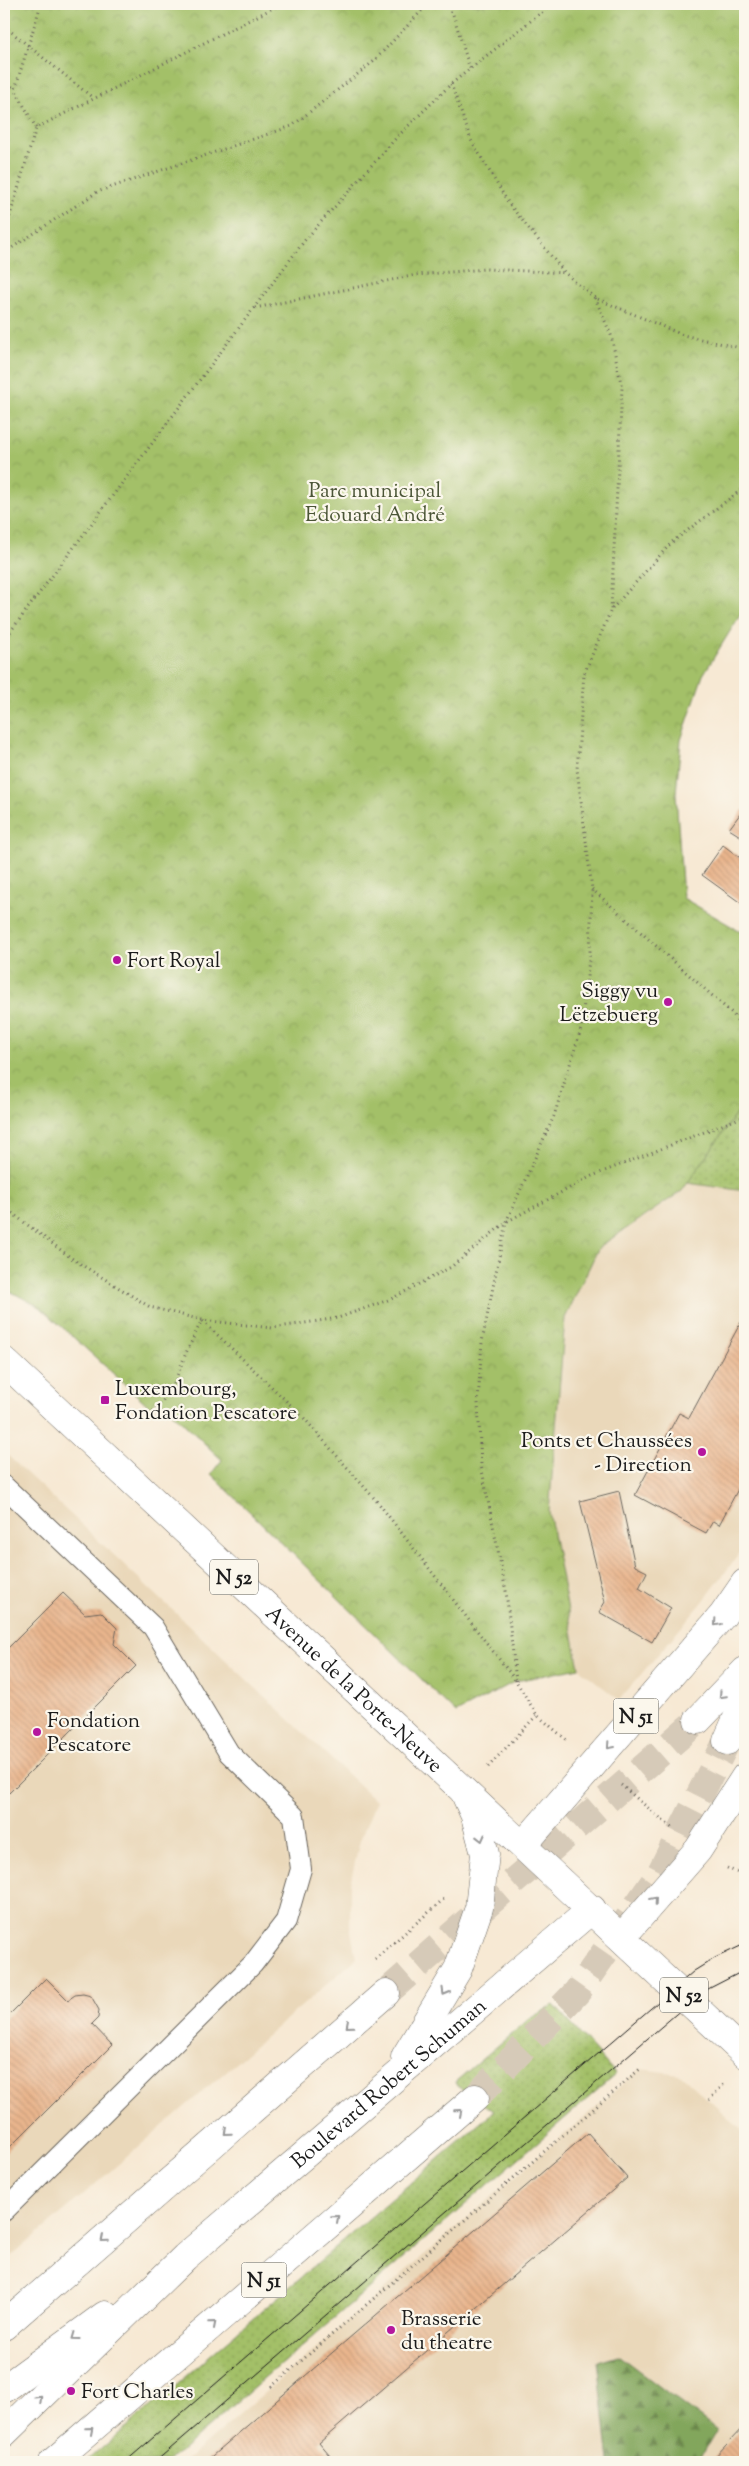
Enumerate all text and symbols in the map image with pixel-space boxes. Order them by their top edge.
park label: Parc municipal Edouard André [305,477,445,531]
place label: Fort Royal [127,947,221,977]
marker: Fort Royal [111,954,123,966]
place label: Siggy vu Lëtzebuerg [559,977,658,1031]
marker: Siggy vu Lëtzebuerg [662,996,674,1008]
place label: Luxembourg, Fondation Pescatore [115,1375,297,1429]
marker: Luxembourg, Fondation Pescatore [99,1394,111,1406]
place label: Ponts et Chaussées - Direction [521,1427,692,1481]
marker: Ponts et Chaussées - Direction [696,1446,708,1458]
road number: N 52 [210,1560,258,1594]
street label: Avenue de la Porte-Neuve [258,1600,449,1781]
one-way arrow [713,1617,722,1626]
one-way arrow [719,1689,728,1698]
road number: N 51 [614,1698,658,1734]
place label: Fondation Pescatore [47,1707,140,1761]
marker: Fondation Pescatore [31,1726,43,1738]
one-way arrow [607,1740,616,1749]
one-way arrow [475,1833,486,1842]
one-way arrow [648,1897,657,1906]
road number: N 52 [660,1978,708,2012]
one-way arrow [441,1987,451,1996]
street label: Boulevard Robert Schuman [285,1992,494,2177]
one-way arrow [346,2020,355,2029]
one-way arrow [454,2109,463,2118]
one-way arrow [223,2126,232,2135]
one-way arrow [331,2215,340,2224]
one-way arrow [101,2233,110,2242]
road number: N 51 [242,2262,286,2298]
place label: Brasserie du theatre [401,2305,493,2359]
one-way arrow [208,2321,217,2330]
marker: Brasserie du theatre [385,2324,397,2336]
one-way arrow [71,2331,81,2340]
place label: Fort Charles [81,2378,193,2408]
marker: Fort Charles [65,2385,77,2397]
one-way arrow [33,2396,42,2405]
one-way arrow [84,2428,93,2436]

